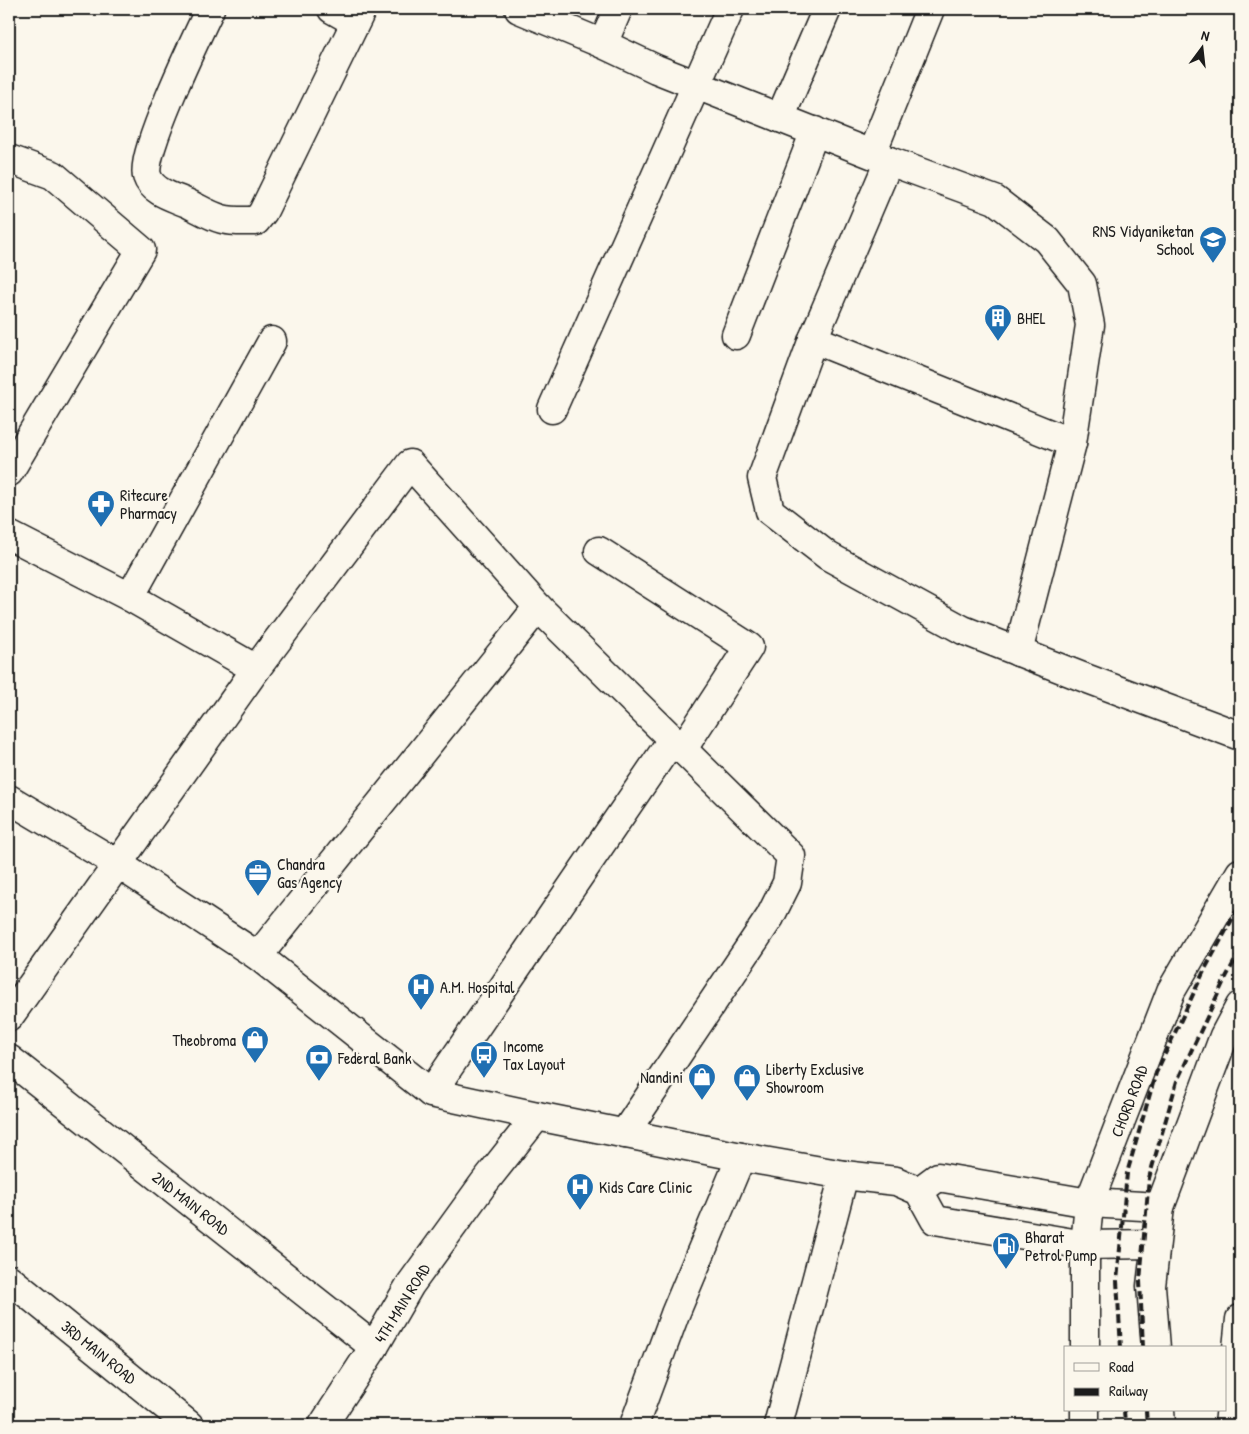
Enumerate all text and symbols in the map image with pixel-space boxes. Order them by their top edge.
north arrow [1176,22,1226,72]
text: N [1199,25,1212,45]
place label: RNS Vidyaniketan School [1093,220,1195,260]
school or university icon: RNS Vidyaniketan School [1198,225,1228,264]
building icon: BHEL [983,303,1013,342]
place label: BHEL [1017,307,1046,329]
place label: Ritecure Pharmacy [120,484,177,524]
pharmacy icon: Ritecure Pharmacy [86,489,116,528]
place label: Chandra Gas Agency [277,853,343,893]
office icon: Chandra Gas Agency [243,858,273,897]
hospital icon: A.M. Hospital [406,972,436,1011]
place label: A.M. Hospital [440,976,515,998]
shop icon: Theobroma [240,1025,270,1064]
place label: Theobroma [173,1029,236,1051]
place label: Income Tax Layout [503,1035,565,1075]
bus stop icon: Income Tax Layout [469,1040,499,1079]
bank icon: Federal Bank [304,1043,334,1082]
place label: Federal Bank [337,1047,412,1069]
place label: Liberty Exclusive Showroom [766,1058,865,1098]
shop icon: Nandini [687,1062,717,1101]
street label: CHORD ROAD [1105,1062,1153,1140]
shop icon: Liberty Exclusive Showroom [732,1063,762,1102]
place label: Nandini [640,1066,683,1088]
street label: 2ND MAIN ROAD [148,1166,234,1240]
hospital icon: Kids Care Clinic [565,1172,595,1211]
place label: Kids Care Clinic [599,1176,693,1198]
place label: Bharat Petrol Pump [1025,1226,1097,1266]
fuel station icon: Bharat Petrol Pump [991,1231,1021,1270]
street label: 4TH MAIN ROAD [369,1259,435,1347]
street label: 3RD MAIN ROAD [57,1315,141,1389]
legend [1064,1346,1226,1412]
text: Road [1109,1356,1134,1377]
text: Railway [1109,1380,1148,1401]

